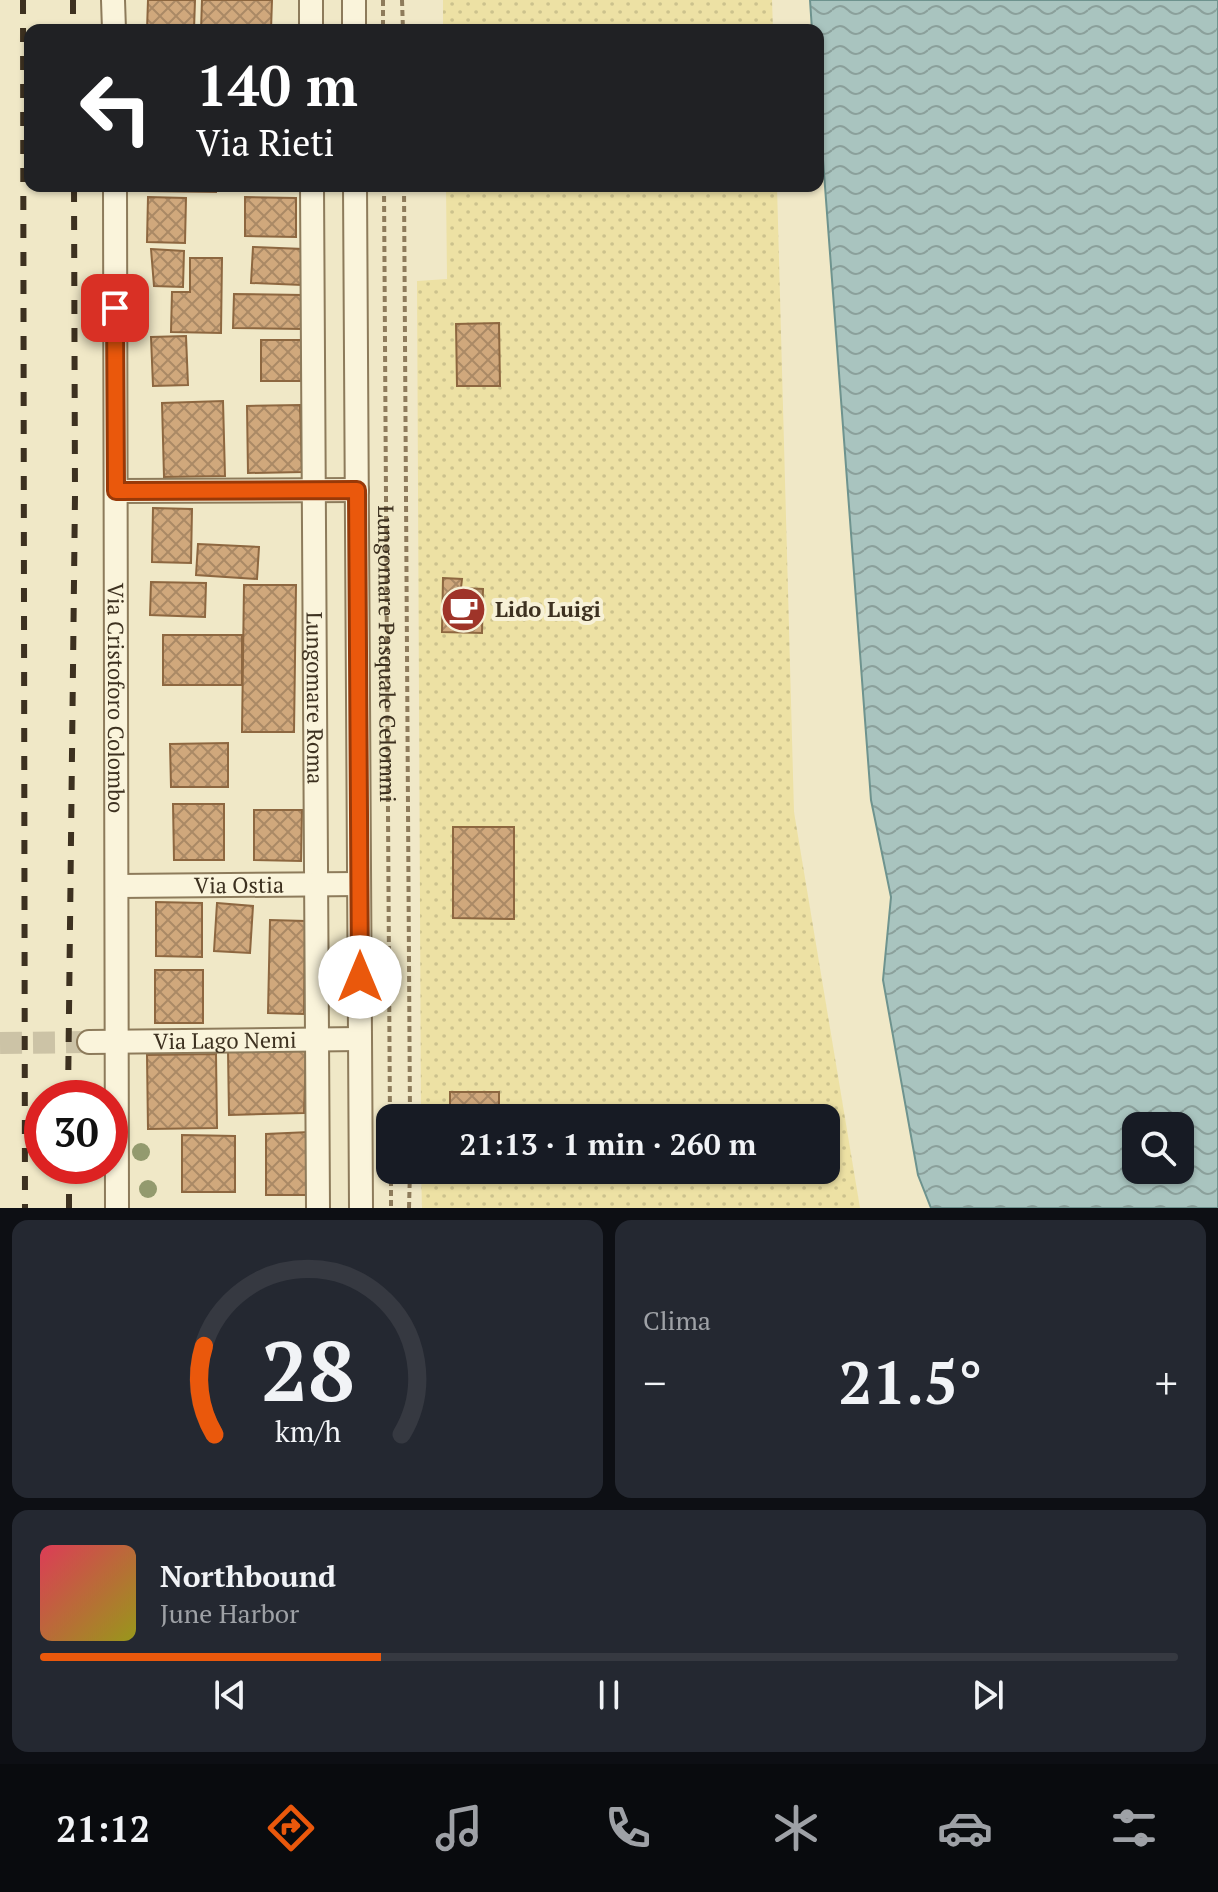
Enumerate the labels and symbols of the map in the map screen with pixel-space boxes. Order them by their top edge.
pin [81,274,149,342]
street label: Lungomare Pasquale Celommi [372,505,403,803]
street label: Via Cristoforo Colombo [102,583,131,813]
cafe icon: Lido Luigi [440,585,488,633]
place label: Lido Luigi [495,594,601,623]
street label: Lungomare Roma [300,612,331,784]
street label: Via Ostia [194,870,284,899]
position arrow [318,935,402,1019]
street label: Via Lago Nemi [153,1025,297,1055]
speed limit sign: 30 [24,1080,128,1184]

